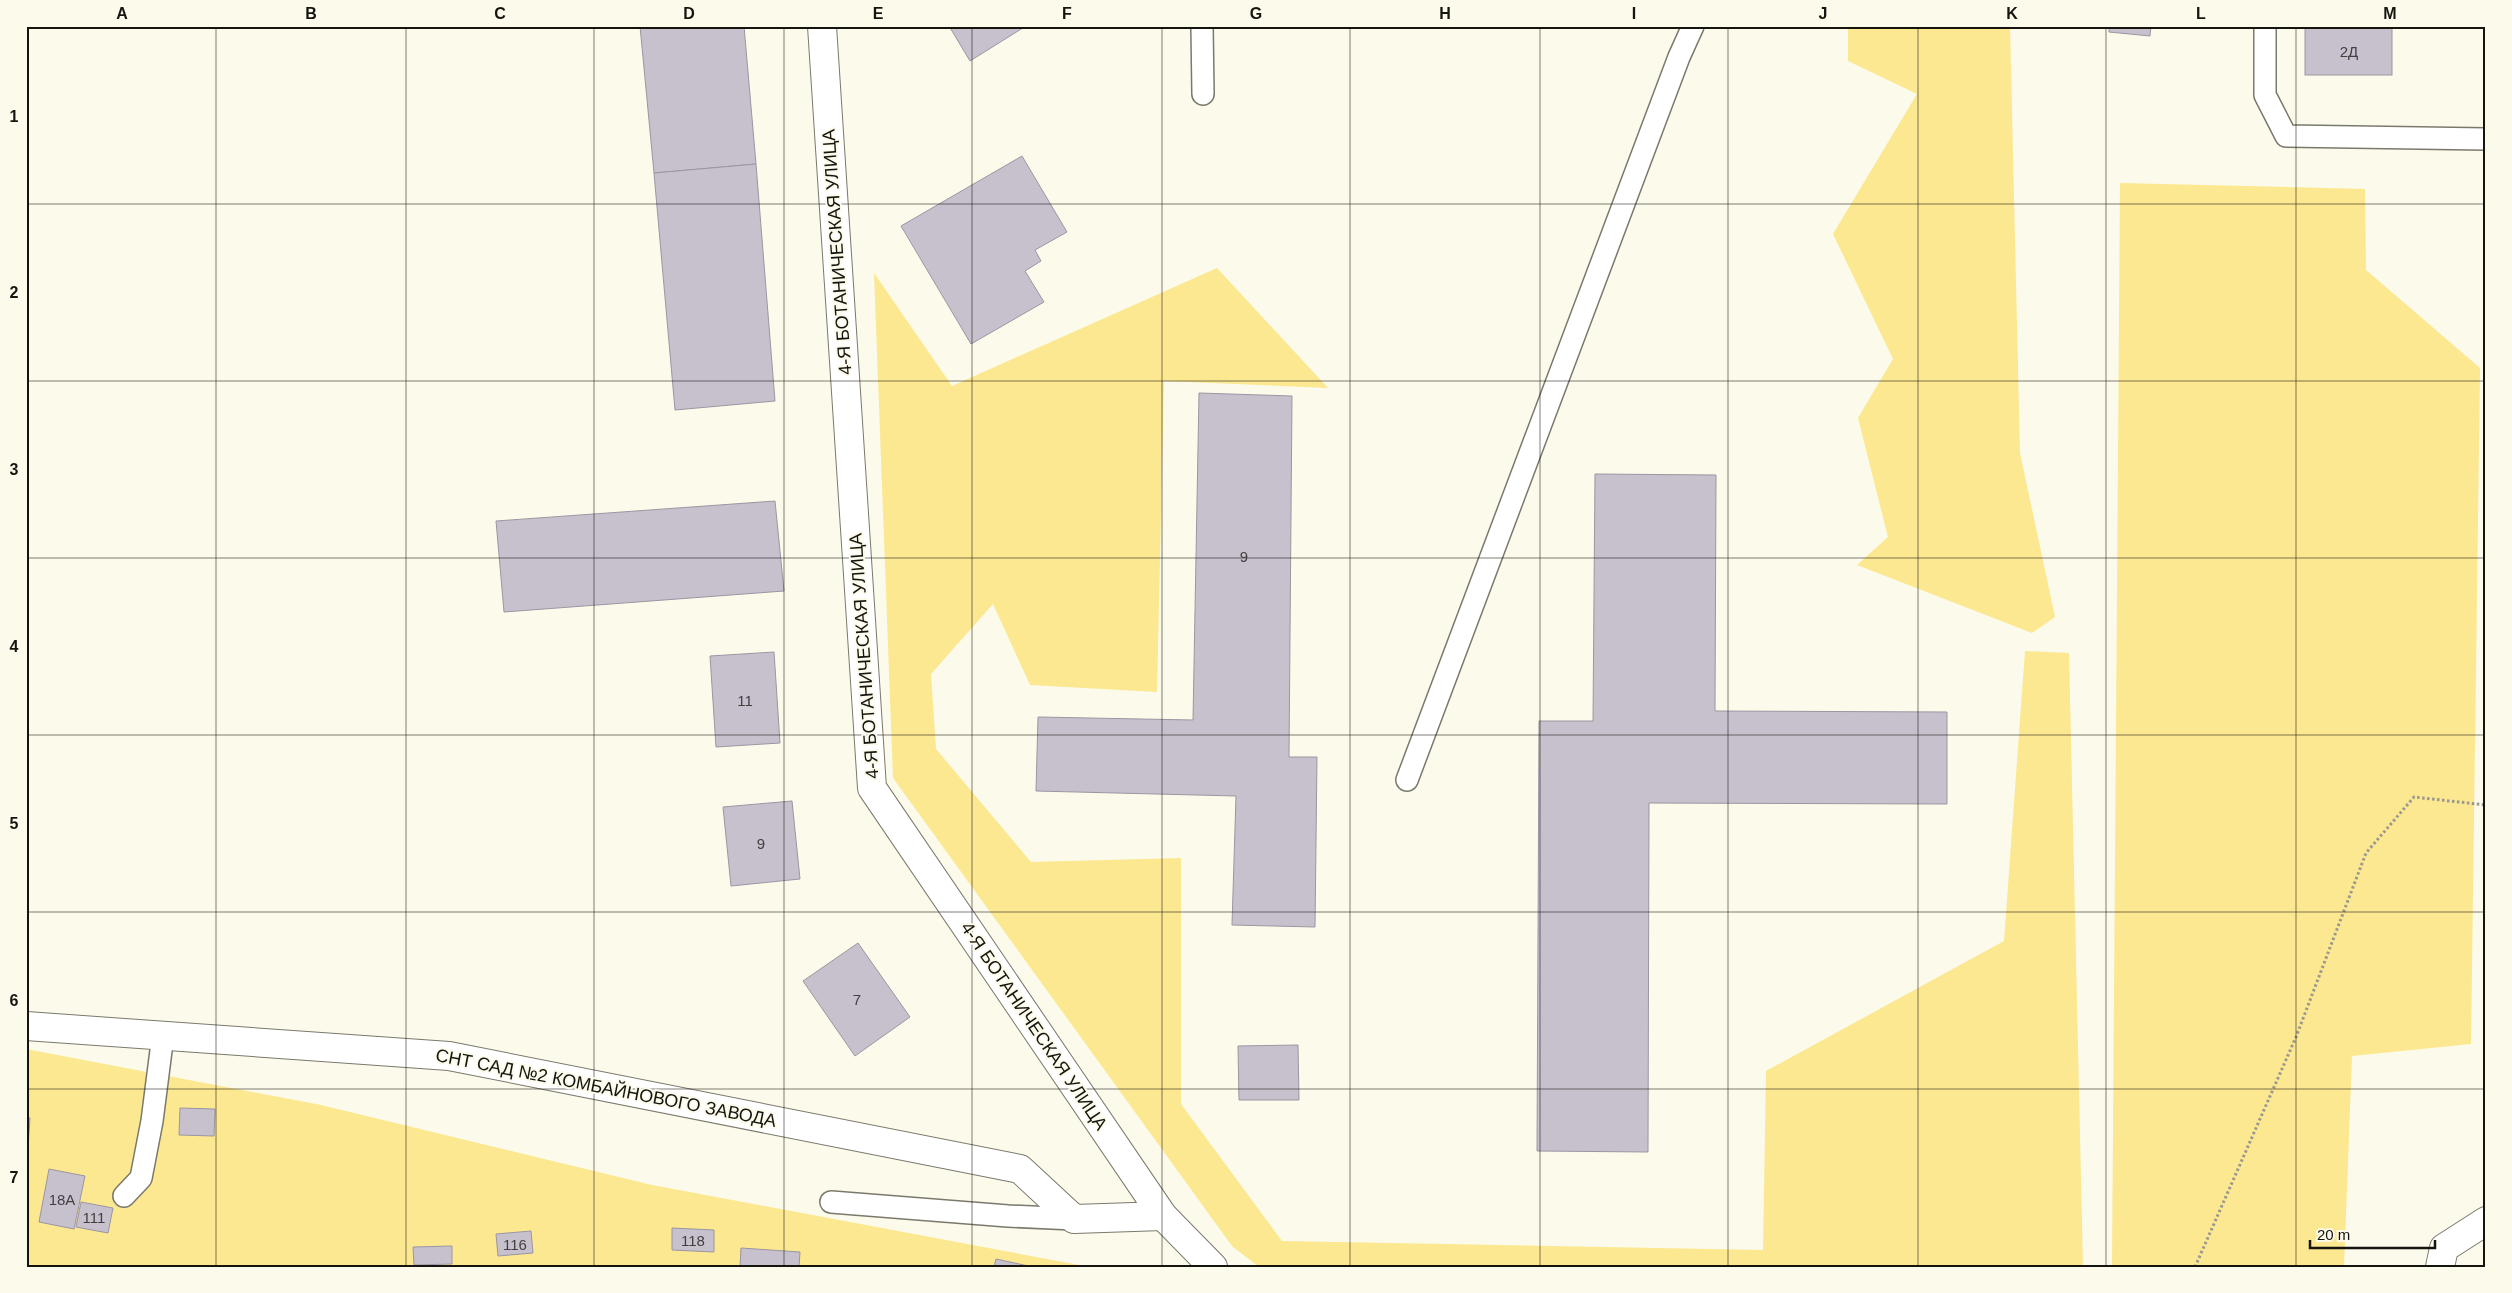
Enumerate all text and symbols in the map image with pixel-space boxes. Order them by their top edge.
text: A [116,5,128,22]
text: B [305,5,317,22]
text: C [494,5,506,22]
text: D [683,5,695,22]
text: E [873,5,884,22]
text: F [1062,5,1072,22]
text: G [1250,5,1262,22]
text: H [1439,5,1451,22]
text: I [1632,5,1636,22]
text: J [1819,5,1827,22]
text: K [2006,5,2018,22]
text: L [2196,5,2206,22]
text: M [2383,5,2397,22]
house number: 2Д [2340,43,2358,60]
text: 1 [10,108,19,125]
street label: 4-Я БОТАНИЧЕСКАЯ УЛИЦА [818,128,856,376]
text: 2 [10,284,19,301]
text: 3 [10,461,19,478]
street label: 4-Я БОТАНИЧЕСКАЯ УЛИЦА [845,532,883,780]
house number: 9 [1240,548,1248,565]
text: 4 [10,638,19,655]
house number: 11 [737,692,753,709]
text: 5 [10,815,19,832]
house number: 9 [757,835,765,852]
street label: 4-Я БОТАНИЧЕСКАЯ УЛИЦА [957,918,1111,1134]
house number: 7 [853,991,861,1008]
text: 6 [10,992,19,1009]
street label: СНТ САД №2 КОМБАЙНОВОГО ЗАВОДА [434,1044,778,1131]
text: 7 [10,1169,19,1186]
house number: 18А [49,1191,75,1208]
house number: 111 [83,1209,105,1226]
scale bar [2310,1218,2434,1250]
text: 20 m [2317,1226,2350,1243]
house number: 118 [681,1232,705,1249]
house number: 116 [503,1236,527,1253]

